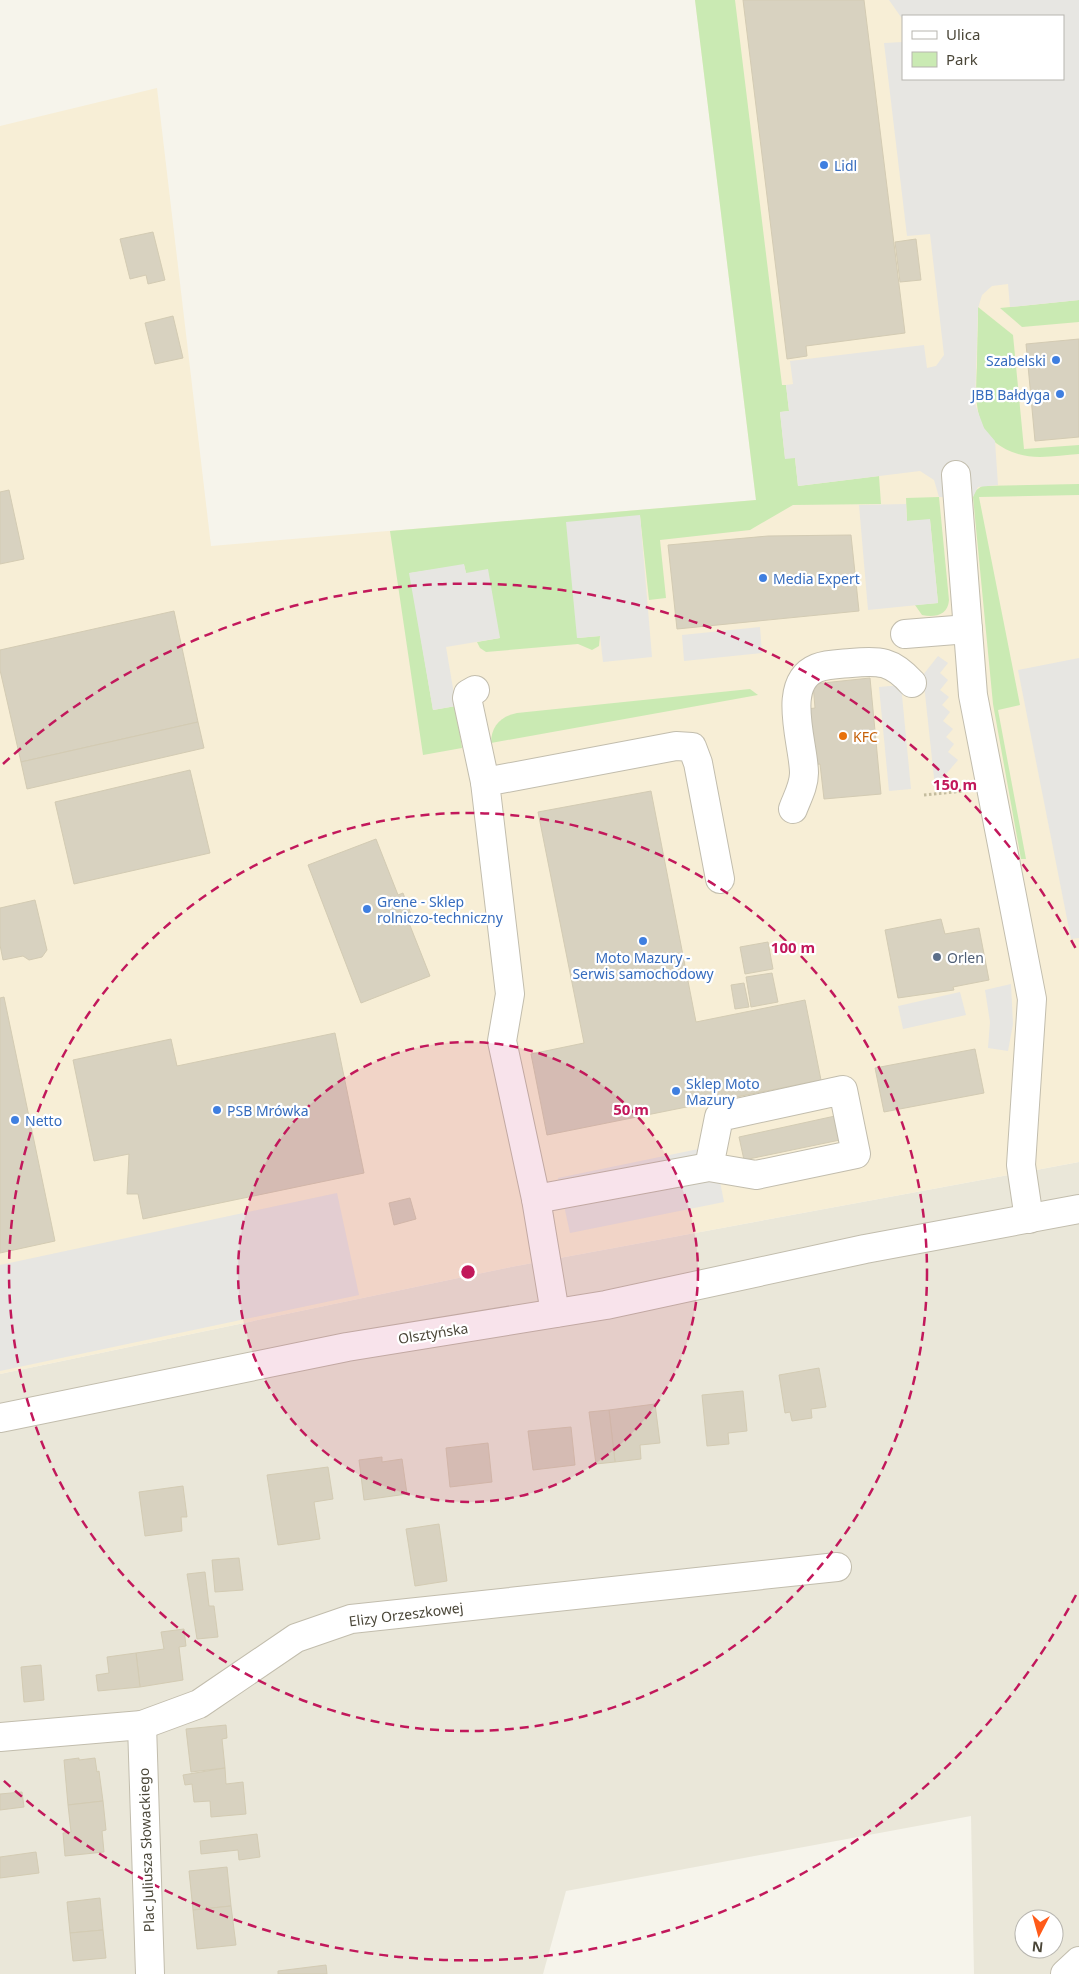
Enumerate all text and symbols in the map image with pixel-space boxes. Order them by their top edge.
legend [902,15,1064,80]
text: Ulica [946,24,980,44]
text: Park [946,49,978,69]
place label: Lidl [834,156,857,175]
marker: Lidl [818,159,830,171]
place label: Szabelski [986,351,1046,370]
marker: Szabelski [1050,354,1062,366]
place label: JBB Bałdyga [970,385,1050,404]
marker: JBB Bałdyga [1054,388,1066,400]
place label: Media Expert [773,569,860,588]
marker: Media Expert [757,572,769,584]
place label: KFC [853,727,878,746]
marker: KFC [837,730,849,742]
text: 150 m [933,774,977,794]
place label: Grene - Sklep rolniczo-techniczny [377,892,504,927]
marker: Grene - Sklep rolniczo-techniczny [361,903,373,915]
marker: Moto Mazury - Serwis samochodowy [637,935,649,947]
text: 100 m [771,937,815,957]
place label: Moto Mazury - Serwis samochodowy [572,948,714,983]
place label: Orlen [947,948,984,967]
marker: Orlen [931,951,943,963]
place label: Sklep Moto Mazury [686,1074,760,1109]
marker: Sklep Moto Mazury [670,1085,682,1097]
text: 50 m [613,1099,649,1119]
place label: PSB Mrówka [227,1101,309,1120]
marker: PSB Mrówka [211,1104,223,1116]
place label: Netto [25,1111,62,1130]
marker: Netto [9,1114,21,1126]
centre of rings [459,1263,477,1281]
street label: Olsztyńska [397,1318,469,1348]
street label: Elizy Orzeszkowej [348,1598,464,1630]
street label: Plac Juliusza Słowackiego [134,1767,158,1933]
north arrow [1014,1909,1064,1959]
text: N [1031,1937,1044,1957]

